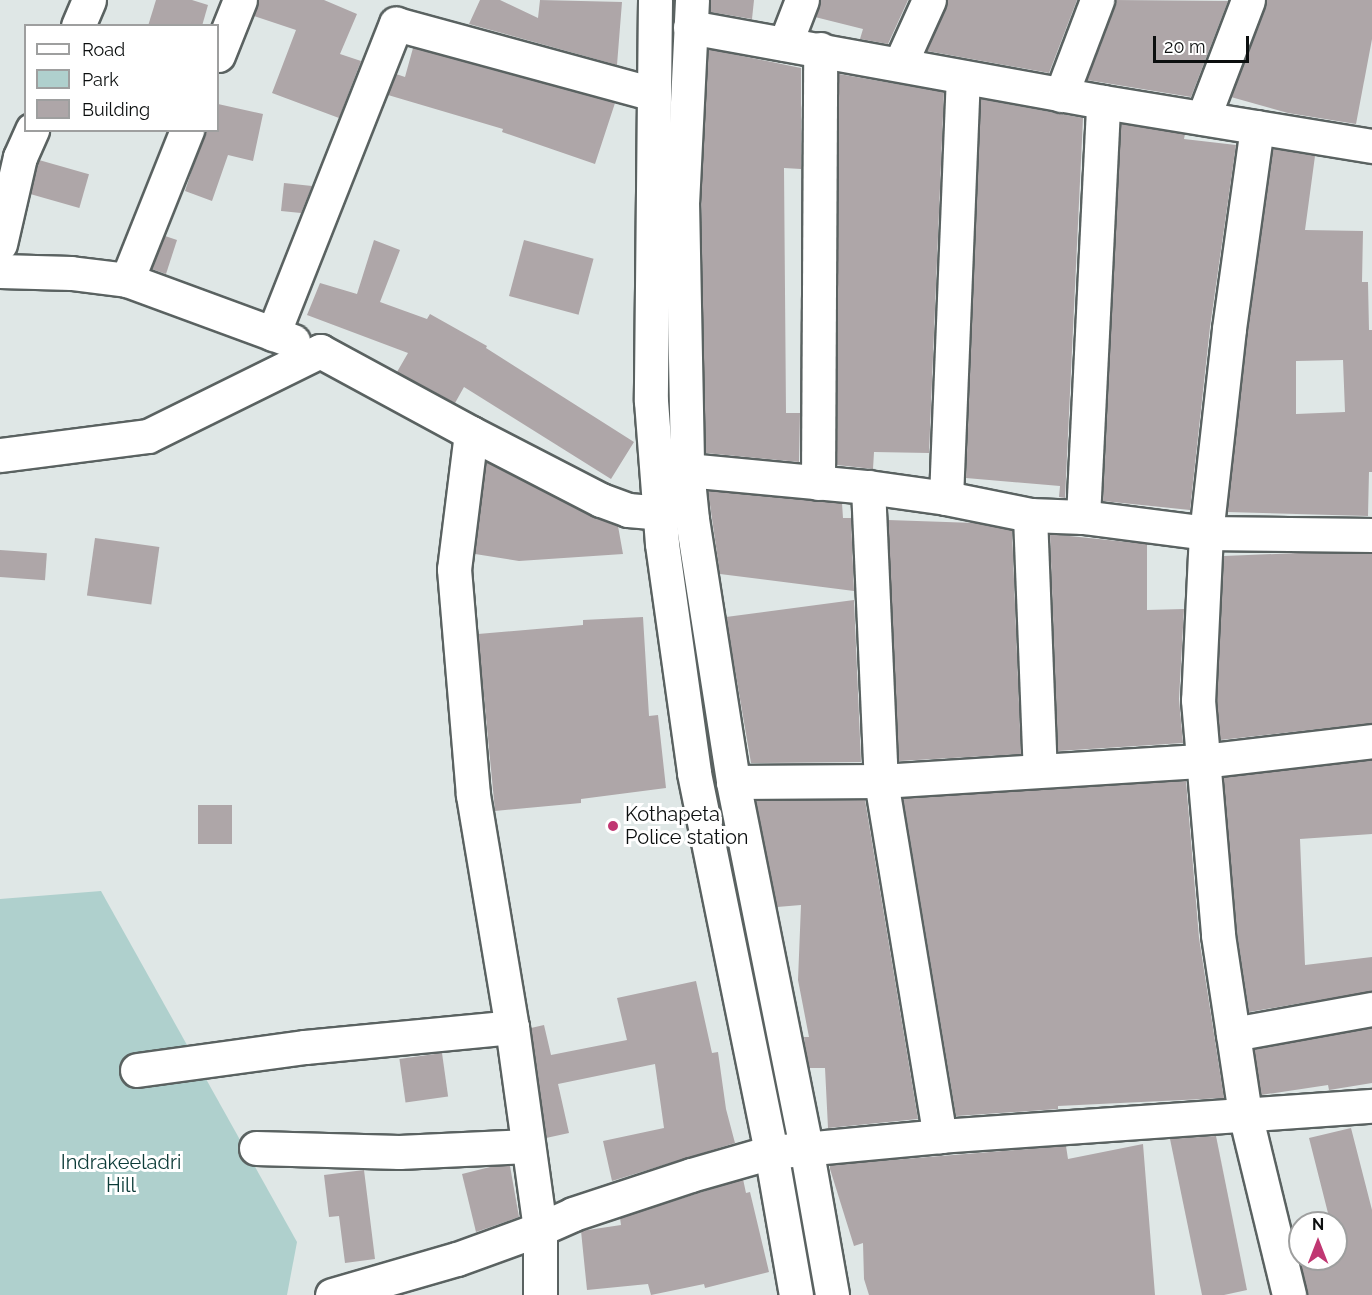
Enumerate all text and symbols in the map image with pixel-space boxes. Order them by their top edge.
legend [24,24,219,132]
scale bar [1156,24,1252,62]
text: 20 m [1164,36,1206,57]
text: Road [82,39,125,60]
text: Park [82,69,119,90]
text: Building [82,99,150,120]
place label: Kothapeta Police station [625,802,748,849]
marker: Kothapeta Police station [606,819,620,833]
park label: Indrakeeladri Hill [61,1151,181,1198]
north arrow [1288,1211,1348,1271]
text: N [1312,1215,1324,1234]

